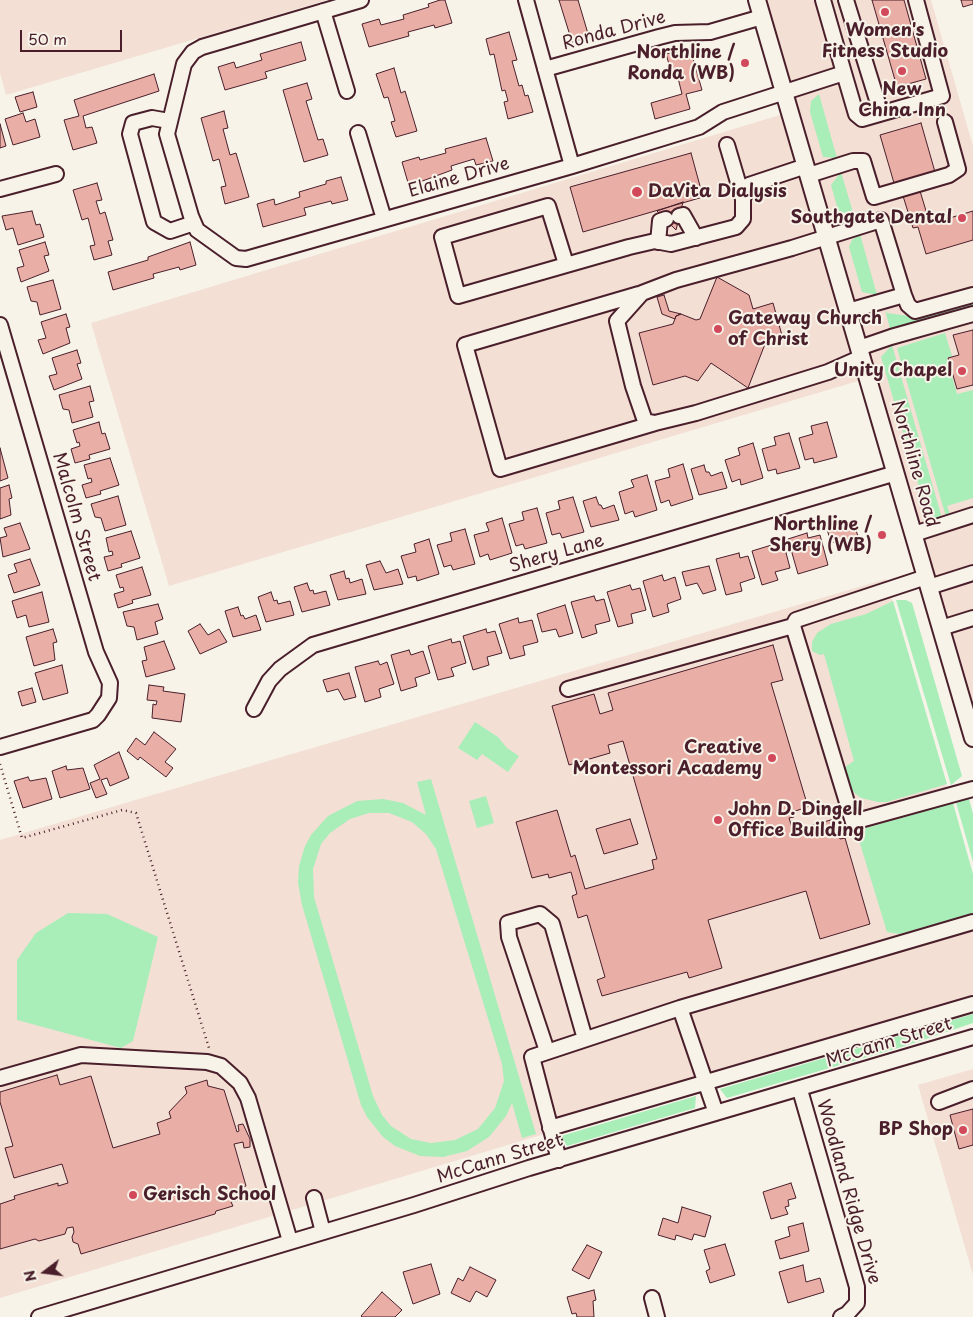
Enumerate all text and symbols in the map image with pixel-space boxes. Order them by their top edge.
marker: Women's Fitness Studio [879,6,891,18]
street label: Ronda Drive [560,7,668,55]
scale bar [22,20,125,52]
place label: Women's Fitness Studio [822,20,948,62]
text: 50 m [28,27,67,50]
place label: Northline / Ronda (WB) [628,42,735,84]
marker: Northline / Ronda (WB) [739,57,751,69]
marker: New China Inn [896,65,908,77]
place label: New China Inn [858,79,946,122]
street label: Elaine Drive [406,153,512,203]
place label: DaVita Dialysis [648,181,787,203]
marker: DaVita Dialysis [630,185,644,199]
place label: Southgate Dental [791,207,952,229]
marker: Southgate Dental [956,212,968,224]
place label: Gateway Church of Christ [728,308,882,350]
marker: Gateway Church of Christ [712,323,724,335]
place label: Unity Chapel [834,360,952,382]
marker: Unity Chapel [956,365,968,377]
street label: Northline Road [886,398,942,530]
street label: Malcolm Street [47,450,105,584]
place label: Northline / Shery (WB) [770,514,872,556]
marker: Northline / Shery (WB) [876,529,888,541]
street label: Shery Lane [507,530,607,578]
place label: Creative Montessori Academy [573,737,762,780]
marker: Creative Montessori Academy [766,752,778,764]
place label: John D. Dingell Office Building [728,799,864,842]
marker: John D. Dingell Office Building [712,814,724,826]
street label: McCann Street [823,1014,955,1072]
street label: Woodland Ridge Drive [811,1097,885,1287]
place label: BP Shop [878,1119,953,1141]
marker: BP Shop [957,1124,969,1136]
street label: McCann Street [434,1130,566,1188]
place label: Gerisch School [143,1184,276,1206]
marker: Gerisch School [127,1189,139,1201]
north arrow [20,1247,70,1297]
text: N [18,1268,42,1284]

